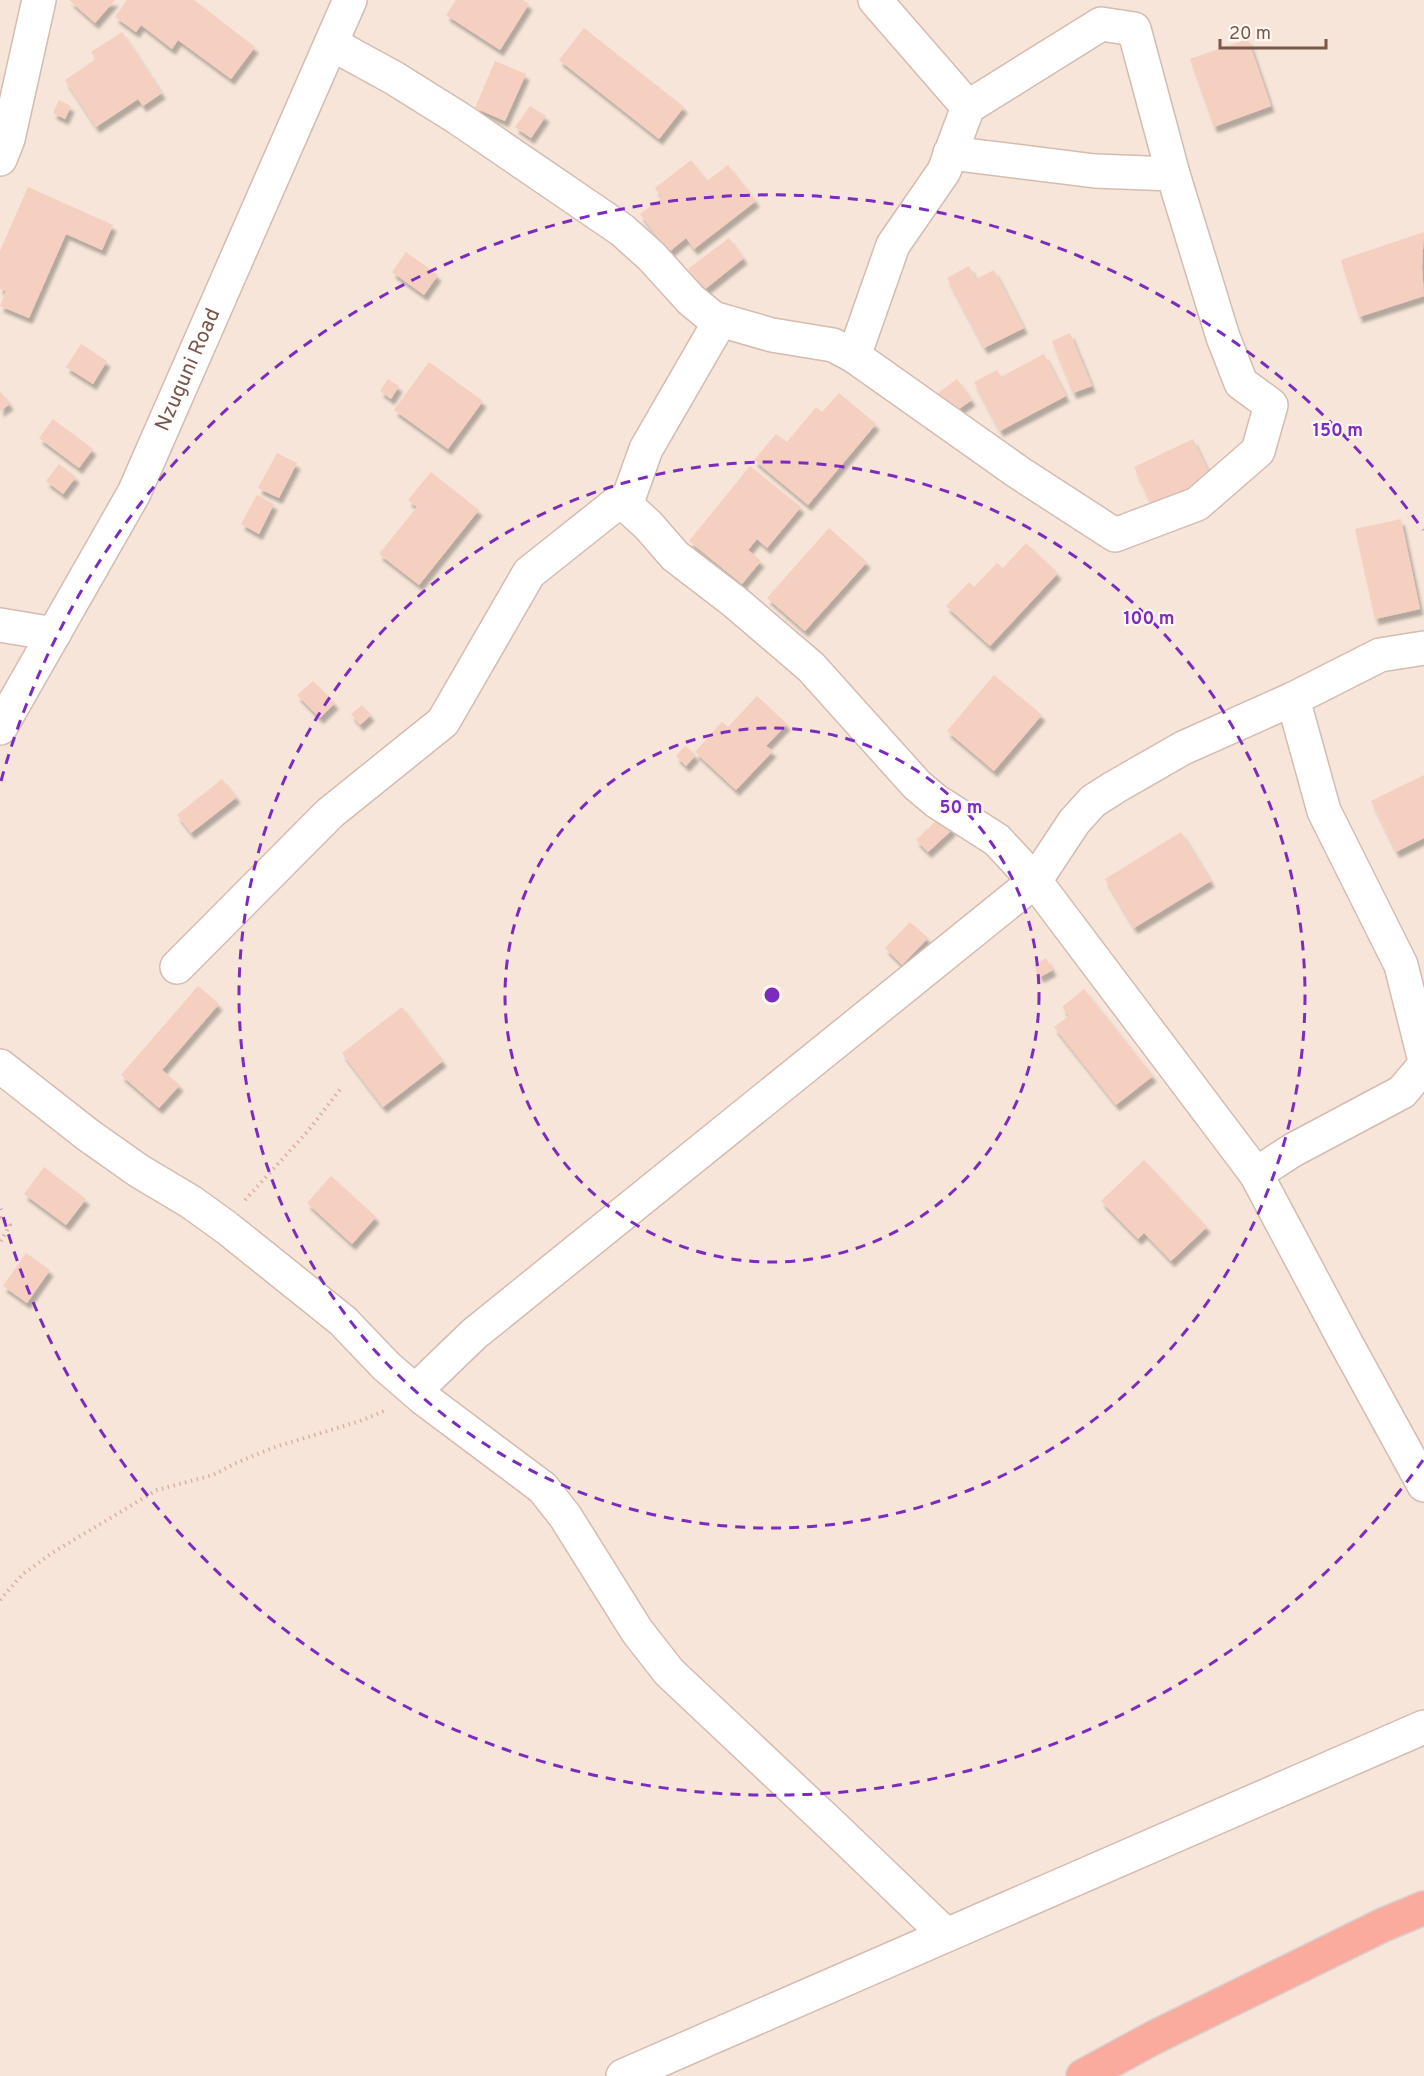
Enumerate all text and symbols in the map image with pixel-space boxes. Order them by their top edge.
scale bar [1220,12,1326,50]
text: 20 m [1229,23,1271,46]
street label: Nzuguni Road [149,304,227,436]
text: 150 m [1313,420,1363,443]
text: 100 m [1123,608,1175,631]
text: 50 m [939,797,983,820]
centre of rings [762,985,782,1005]

